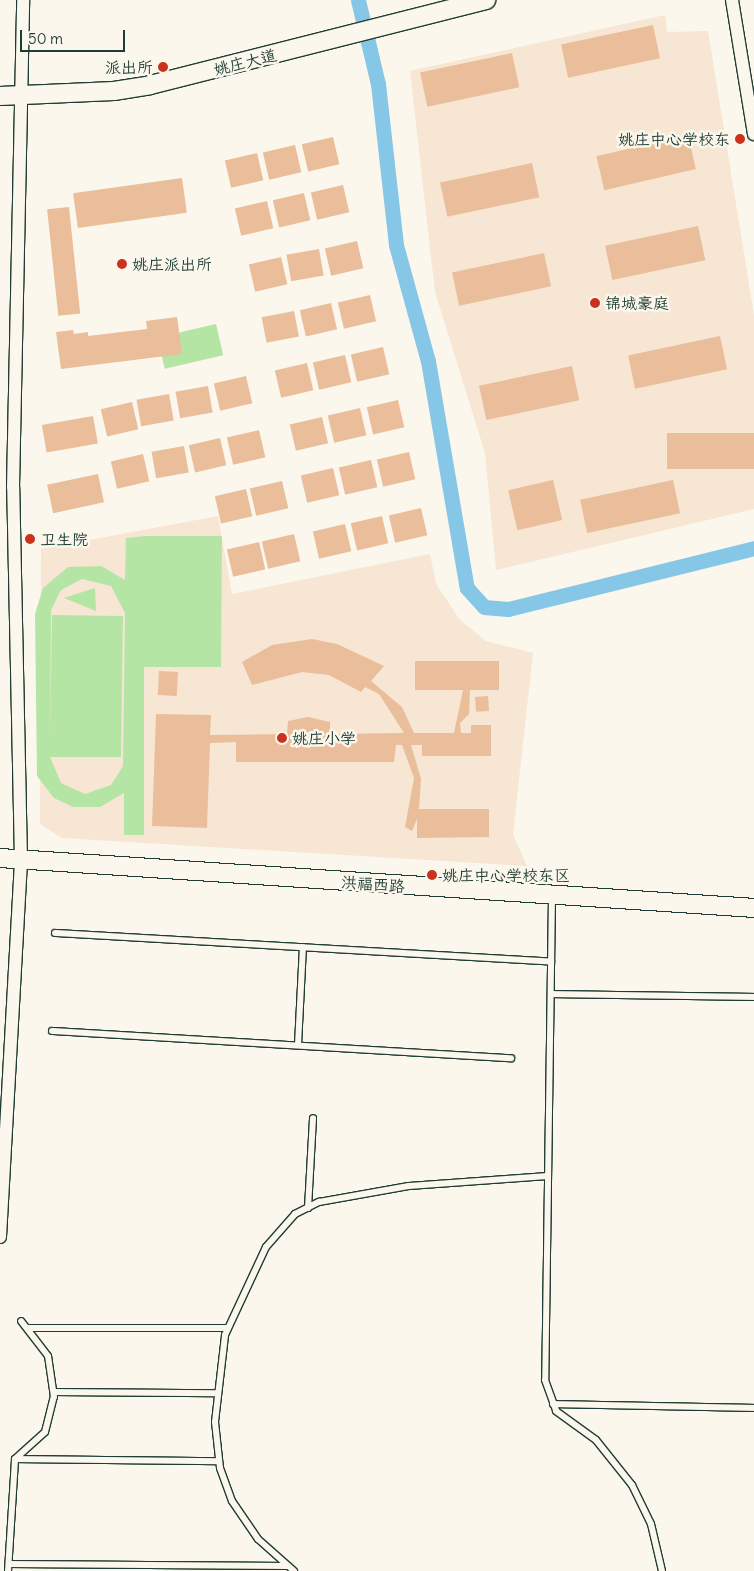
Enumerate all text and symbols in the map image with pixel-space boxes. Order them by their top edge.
scale bar [22,20,128,52]
text: 50 m [28,29,63,48]
street label: 姚庄大道 [212,45,278,79]
place label: 派出所 [105,57,153,77]
marker: 派出所 [157,61,169,73]
place label: 姚庄中心学校东 [618,129,730,149]
marker: 姚庄中心学校东 [734,133,746,145]
place label: 姚庄派出所 [132,254,212,274]
marker: 姚庄派出所 [116,258,128,270]
place label: 锦城豪庭 [605,293,669,313]
marker: 锦城豪庭 [589,297,601,309]
place label: 卫生院 [40,529,88,549]
marker: 卫生院 [24,533,36,545]
place label: 姚庄小学 [292,728,356,748]
marker: 姚庄小学 [276,732,288,744]
place label: 姚庄中心学校东区 [442,865,570,885]
marker: 姚庄中心学校东区 [426,869,438,881]
street label: 洪福西路 [340,872,406,896]

